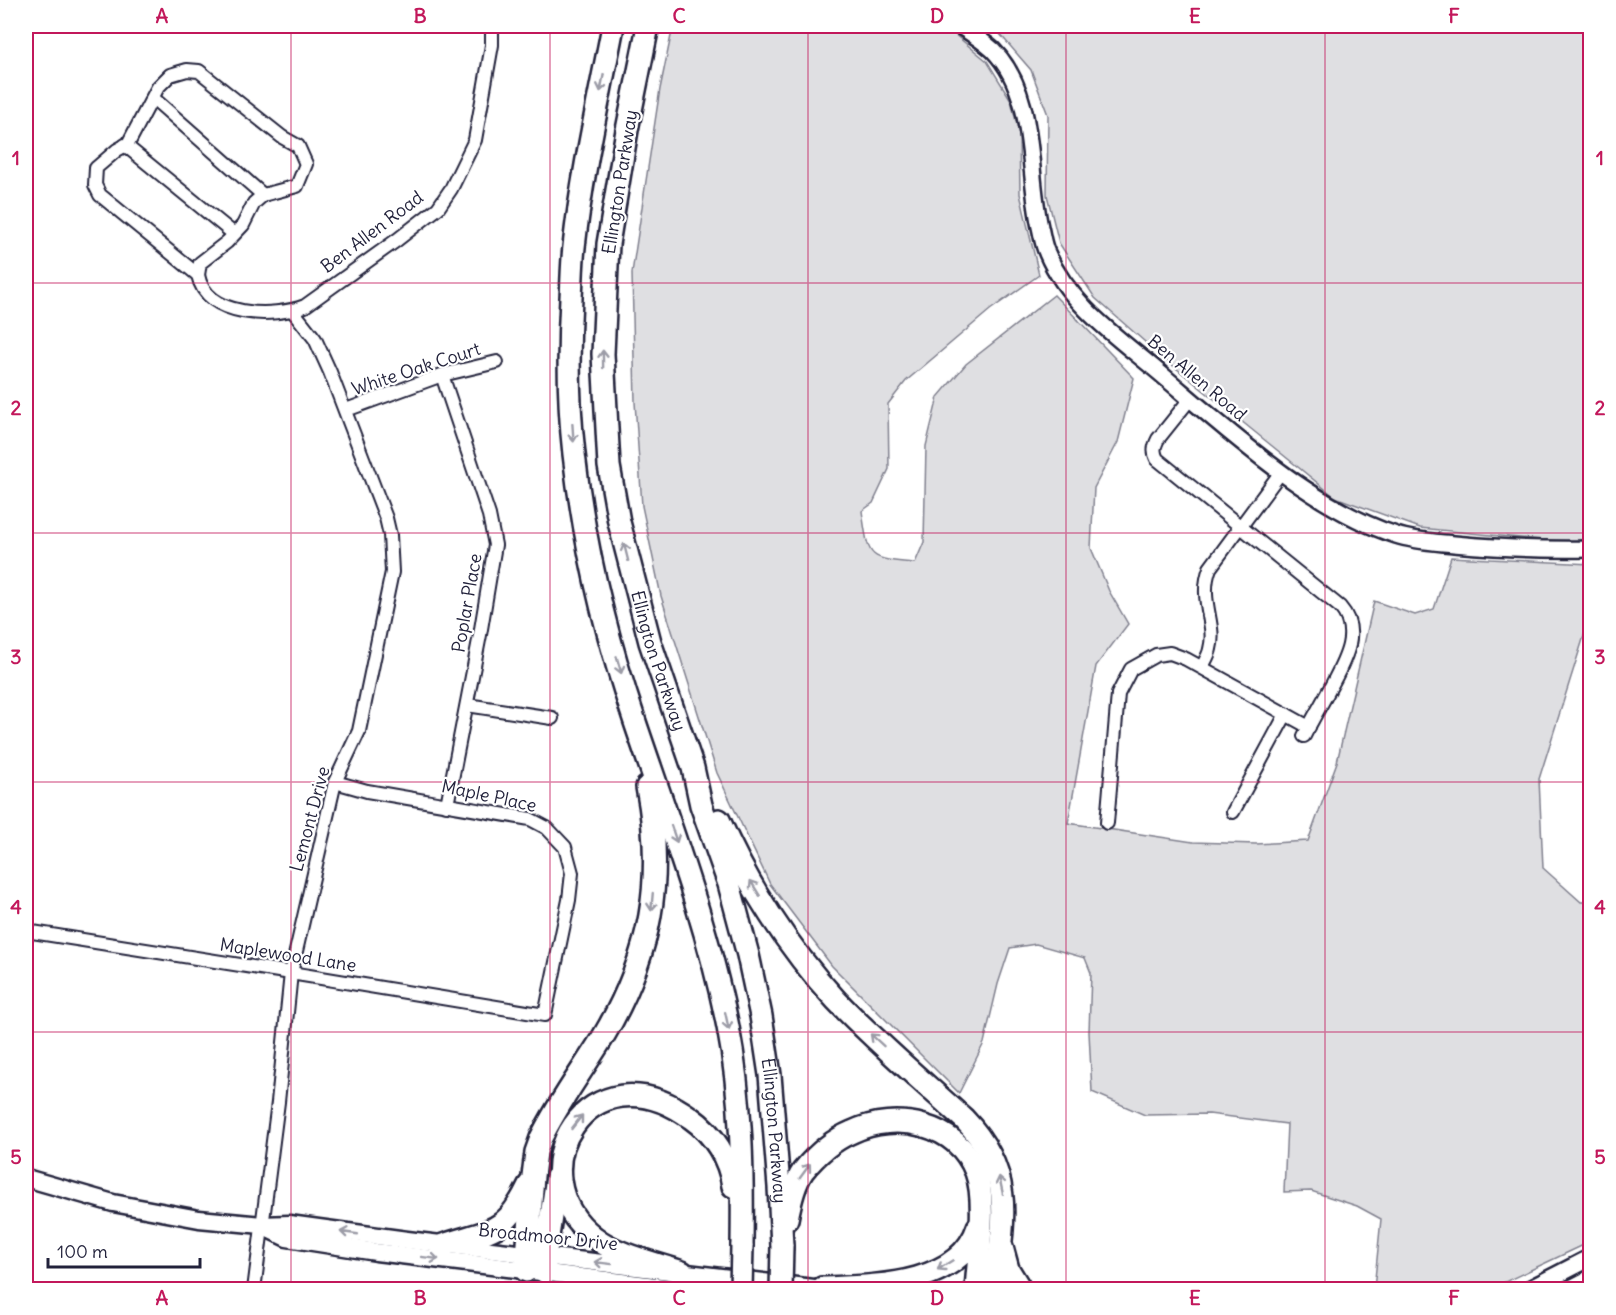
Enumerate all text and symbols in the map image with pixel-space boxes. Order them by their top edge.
text: A [156,3,169,28]
text: B [413,3,427,28]
text: C [672,3,686,28]
text: D [930,3,944,28]
text: E [1189,3,1201,28]
text: F [1448,3,1460,28]
one-way arrow [596,73,607,92]
street label: Ellington Parkway [597,108,642,256]
text: 1 [12,145,20,170]
text: 1 [1596,145,1604,170]
street label: Ben Allen Road [316,185,428,278]
street label: Ben Allen Road [1143,329,1252,426]
street label: White Oak Court [349,337,483,400]
one-way arrow [597,350,609,370]
text: 2 [11,395,22,420]
text: 2 [1595,395,1606,420]
one-way arrow [567,423,578,443]
one-way arrow [620,543,632,562]
street label: Poplar Place [446,552,487,654]
street label: Ellington Parkway [626,588,691,734]
text: 3 [10,644,22,669]
text: 3 [1594,644,1606,669]
one-way arrow [614,655,625,674]
street label: Lemont Drive [284,764,335,874]
street label: Maple Place [439,774,539,817]
one-way arrow [670,824,681,843]
one-way arrow [748,880,760,897]
one-way arrow [646,891,657,911]
text: 4 [10,894,22,919]
text: 4 [1594,894,1606,919]
street label: Maplewood Lane [218,932,358,977]
one-way arrow [721,1012,733,1031]
one-way arrow [869,1032,884,1047]
street label: Ellington Parkway [757,1056,792,1204]
one-way arrow [571,1114,584,1130]
text: 5 [10,1144,22,1169]
text: 5 [1594,1144,1606,1169]
one-way arrow [799,1163,811,1179]
one-way arrow [995,1176,1006,1195]
street label: Broadmoor Drive [477,1218,619,1255]
one-way arrow [339,1228,359,1239]
scale bar [48,1231,200,1269]
text: 100 m [57,1240,108,1263]
one-way arrow [420,1253,440,1264]
one-way arrow [594,1257,614,1268]
one-way arrow [936,1259,953,1272]
text: A [156,1285,169,1310]
text: B [413,1285,427,1310]
text: C [672,1285,686,1310]
text: D [930,1285,944,1310]
text: E [1189,1285,1201,1310]
text: F [1448,1285,1460,1310]

